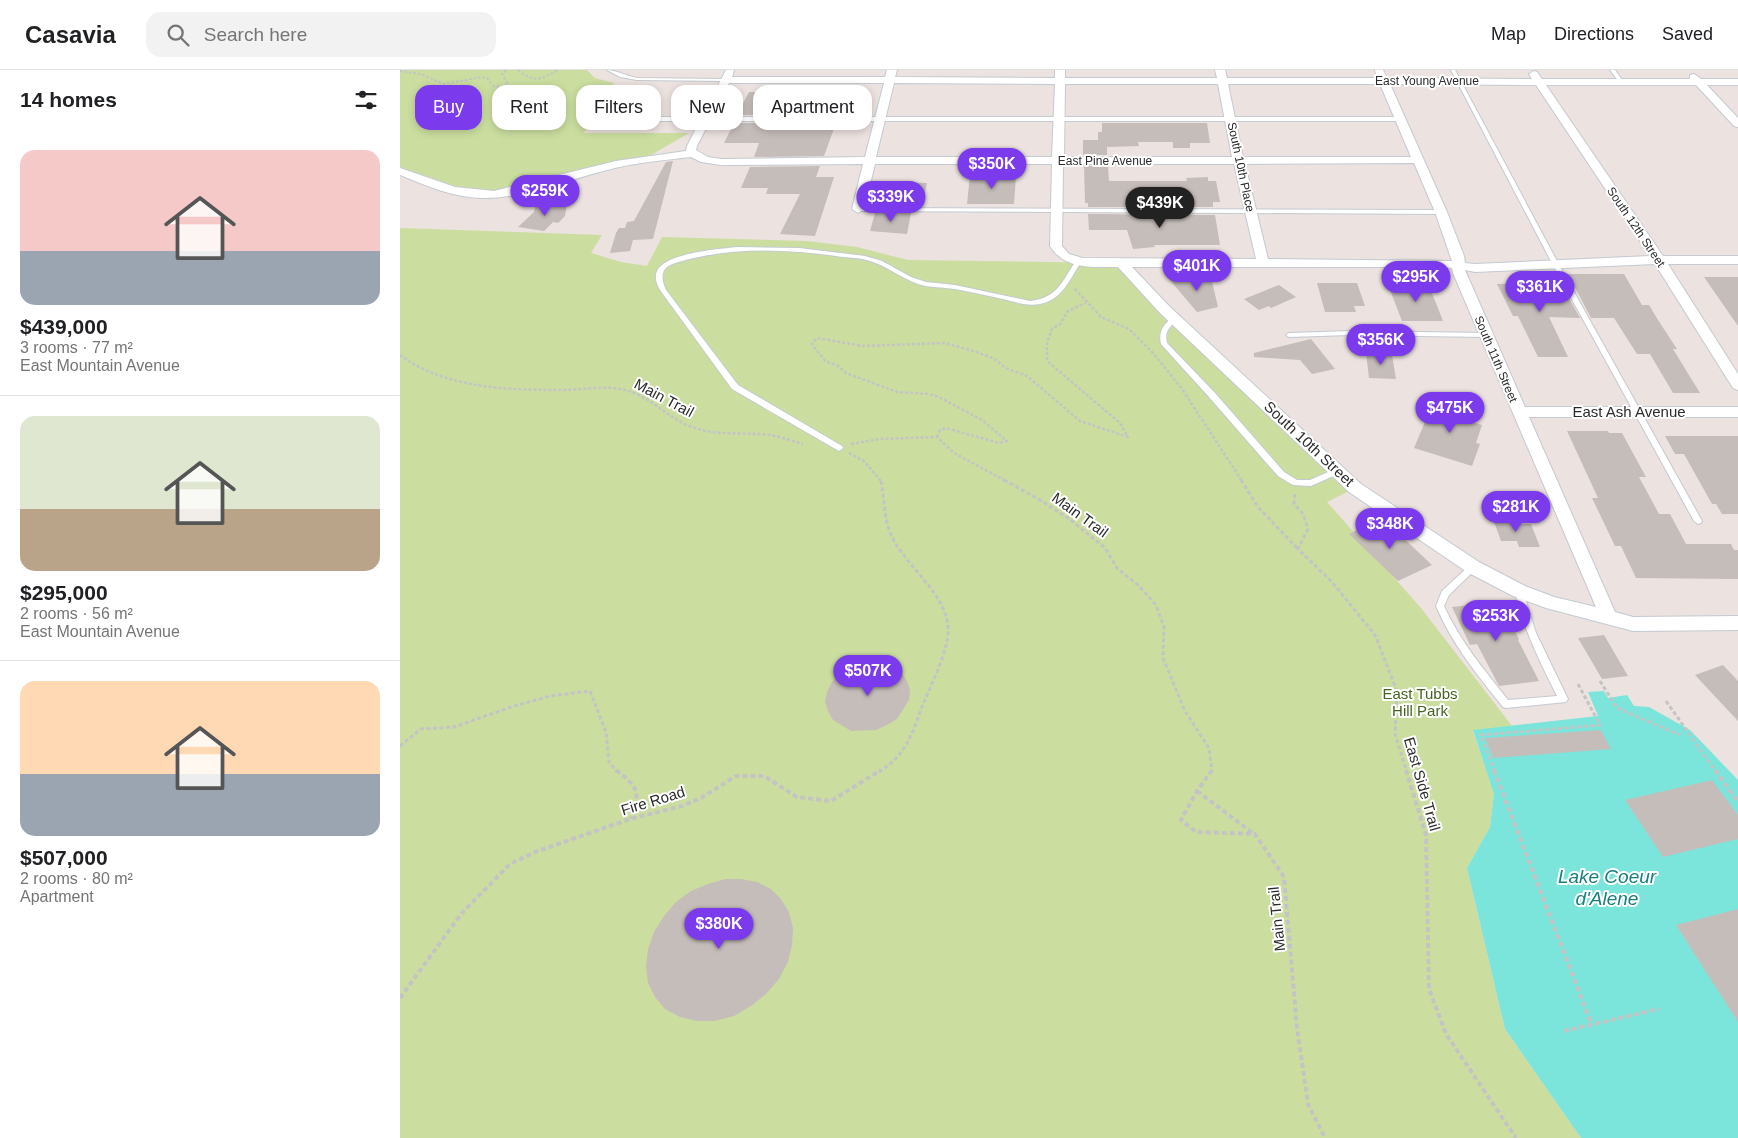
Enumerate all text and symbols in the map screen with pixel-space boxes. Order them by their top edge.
search box [146,12,496,57]
text: Casavia [25,21,116,48]
icon: search [164,21,192,49]
text: Search here [204,24,307,45]
text: Map [1491,24,1526,44]
text: Directions [1554,24,1634,44]
text: Saved [1662,24,1713,44]
street label: East Young Avenue [1375,74,1479,88]
chip: Buy [415,85,482,130]
chip: Rent [492,85,566,130]
chip: Filters [576,85,661,130]
chip: New [671,85,743,130]
chip: Apartment [753,85,872,130]
icon: filters [352,86,380,114]
text: 14 homes [20,88,117,111]
street label: South 10th Place [1225,121,1257,213]
pin: $350K [957,148,1027,190]
street label: East Pine Avenue [1058,154,1153,168]
text: $350K [968,155,1016,172]
pin: $259K [510,174,580,217]
pin: $339K [856,180,926,223]
text: $259K [521,182,569,199]
icon: home [155,183,245,273]
street label: South 12th Street [1604,184,1668,270]
pin: $439K [1125,186,1195,229]
text: $339K [867,188,915,205]
text: $439K [1136,194,1184,211]
pin: $401K [1162,250,1232,292]
text: $401K [1173,257,1221,274]
pin: $295K [1381,260,1451,303]
text: $295K [1392,268,1440,285]
pin: $361K [1505,270,1575,313]
text: $361K [1516,278,1564,295]
street label: South 11th Street [1471,314,1521,405]
text: $439,000 [20,315,108,338]
pin: $356K [1346,324,1416,366]
text: $356K [1357,331,1405,348]
text: 3 rooms · 77 m² [20,339,133,356]
text: East Mountain Avenue [20,357,180,374]
street label: Main Trail [632,375,697,420]
pin: $475K [1415,392,1485,434]
street label: South 10th Street [1261,398,1358,490]
text: $475K [1426,399,1474,416]
street label: East Ash Avenue [1572,403,1686,420]
icon: home [155,448,245,538]
street label: Main Trail [1049,489,1112,541]
pin: $281K [1481,490,1551,533]
text: $281K [1492,498,1540,515]
pin: $348K [1355,508,1425,550]
text: $348K [1366,515,1414,532]
text: $295,000 [20,581,108,604]
pin: $253K [1461,600,1531,642]
text: 2 rooms · 56 m² [20,605,133,622]
text: $253K [1472,607,1520,624]
text: East Mountain Avenue [20,623,180,640]
pin: $507K [833,654,903,697]
text: $507K [844,662,892,679]
park label: East Tubbs Hill Park [1382,685,1458,719]
icon: home [155,713,245,803]
street label: East Side Trail [1401,735,1444,833]
street label: Fire Road [619,783,687,818]
text: $507,000 [20,846,108,869]
water label: Lake Coeur d'Alene [1558,866,1657,909]
text: 2 rooms · 80 m² [20,870,133,887]
street label: Main Trail [1265,886,1288,952]
text: Apartment [20,888,94,905]
pin: $380K [684,908,754,950]
text: $380K [695,915,743,932]

